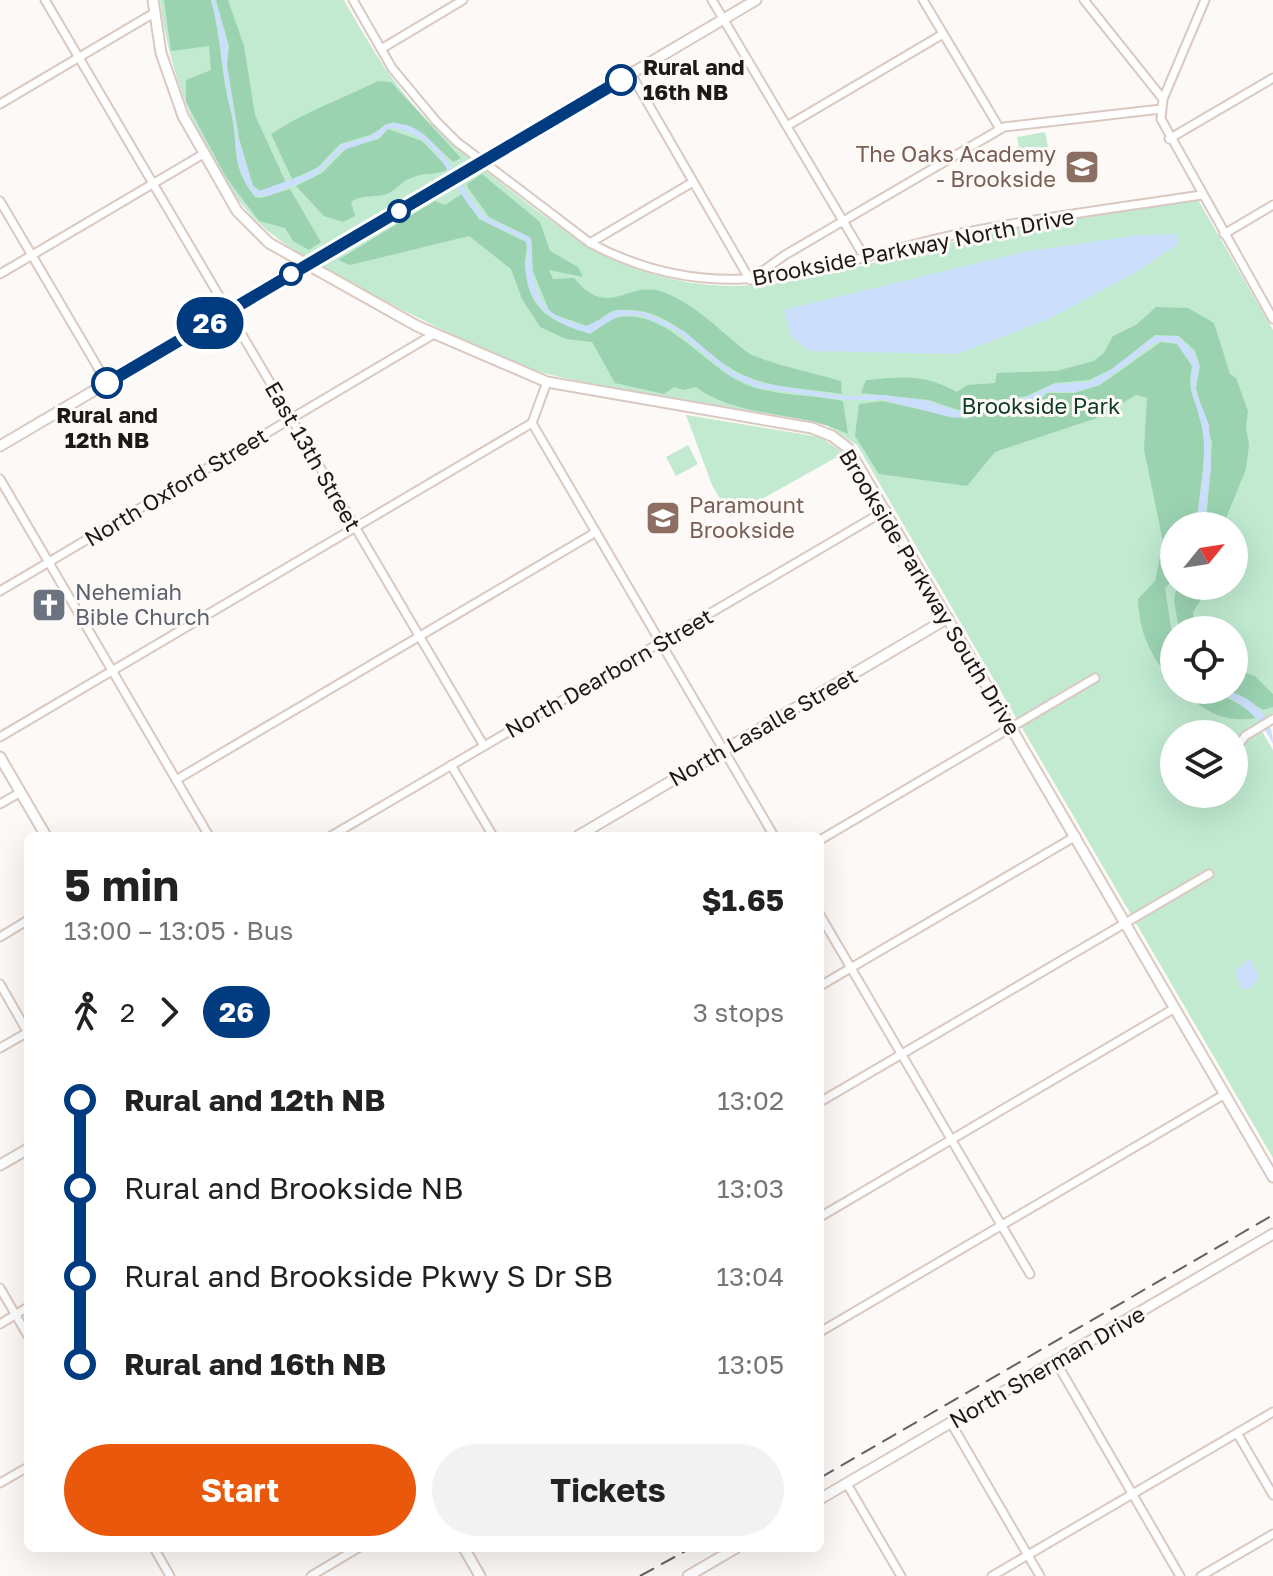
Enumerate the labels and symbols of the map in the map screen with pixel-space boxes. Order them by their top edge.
place label: Rural and 16th NB [643,53,745,105]
marker: Rural and 16th NB [606,65,636,95]
place label: The Oaks Academy - Brookside [856,140,1056,192]
school or university icon: The Oaks Academy - Brookside [1063,148,1101,186]
unlabelled marker [388,200,410,222]
street label: Brookside Parkway North Drive [750,202,1076,291]
unlabelled marker [280,263,302,285]
line badge: 26 [174,297,246,349]
marker: Rural and 12th NB [92,368,122,398]
street label: East 13th Street [260,376,367,535]
park label: Brookside Park [962,392,1120,419]
place label: Rural and 12th NB [56,401,158,453]
street label: North Oxford Street [79,421,272,552]
street label: Brookside Parkway South Drive [834,444,1027,740]
place label: Paramount Brookside [689,491,805,543]
school or university icon: Paramount Brookside [644,499,682,537]
north arrow [1160,512,1248,600]
place label: Nehemiah Bible Church [75,578,210,630]
church icon: Nehemiah Bible Church [30,586,68,624]
street label: North Dearborn Street [500,602,717,743]
street label: North Lasalle Street [664,662,862,792]
street label: North Sherman Drive [944,1300,1149,1434]

